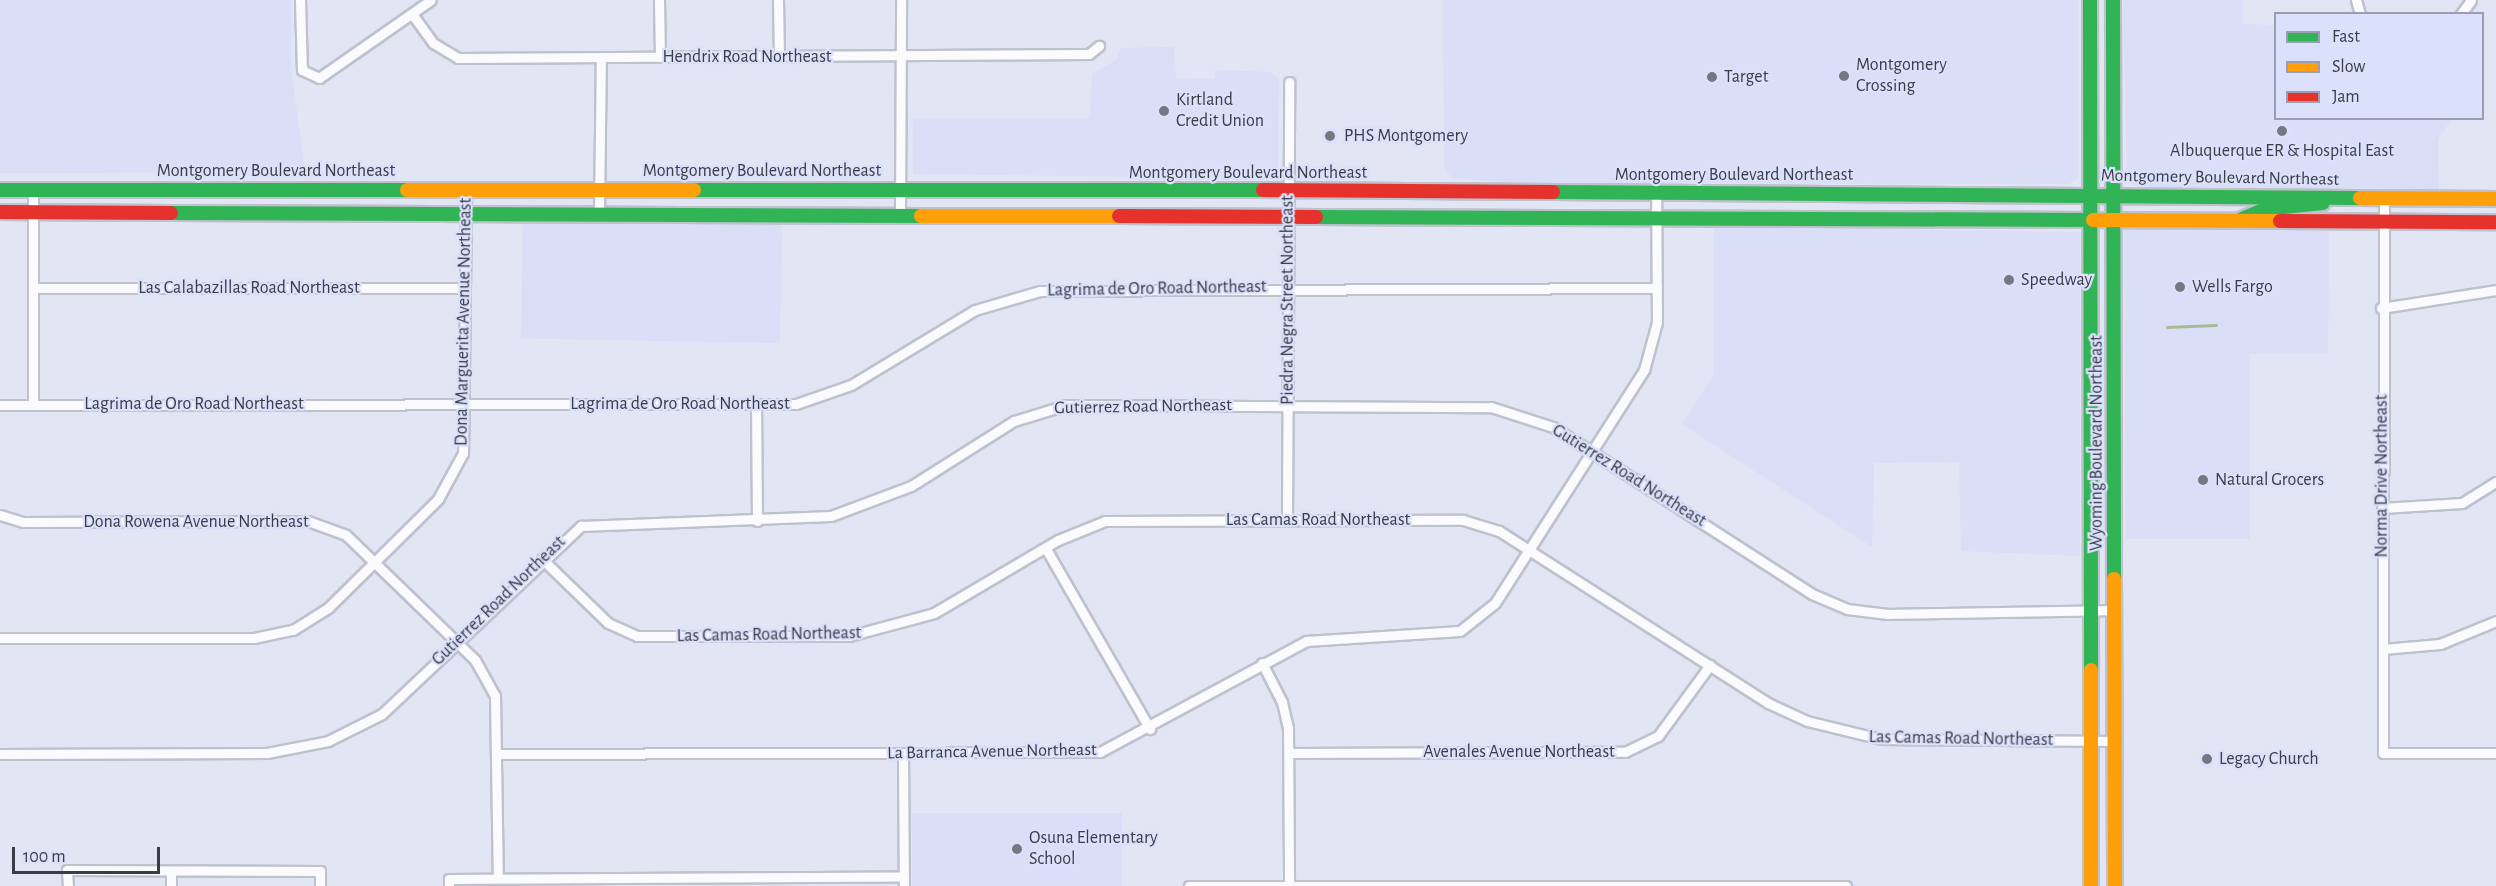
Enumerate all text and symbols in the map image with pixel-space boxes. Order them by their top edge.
legend [2274,12,2484,120]
text: Fast [2332,28,2360,46]
street label: Hendrix Road Northeast [662,46,832,68]
place label: Montgomery Crossing [1856,55,1947,98]
text: Slow [2332,58,2365,76]
place label: Target [1724,66,1768,88]
marker: Montgomery Crossing [1837,69,1851,83]
marker: Target [1705,70,1719,84]
text: Jam [2332,88,2360,106]
place label: Kirtland Credit Union [1176,90,1264,132]
marker: Kirtland Credit Union [1157,104,1171,118]
marker: Albuquerque ER & Hospital East [2275,124,2289,138]
place label: PHS Montgomery [1344,125,1468,147]
marker: PHS Montgomery [1321,127,1339,145]
place label: Albuquerque ER & Hospital East [2170,140,2394,162]
street label: Montgomery Boulevard Northeast [157,160,395,182]
street label: Montgomery Boulevard Northeast [643,160,881,182]
street label: Montgomery Boulevard Northeast [1129,162,1367,184]
street label: Montgomery Boulevard Northeast [1615,164,1853,186]
street label: Montgomery Boulevard Northeast [2101,165,2339,191]
street label: Piedra Negra Street Northeast [1277,195,1299,405]
street label: Dona Marguerita Avenue Northeast [451,198,477,446]
place label: Speedway [2021,269,2092,291]
marker: Speedway [2002,273,2016,287]
street label: Lagrima de Oro Road Northeast [1047,276,1267,302]
place label: Wells Fargo [2192,276,2273,298]
street label: Las Calabazillas Road Northeast [138,277,360,299]
marker: Wells Fargo [2173,280,2187,294]
street label: Wyoming Boulevard Northeast [2086,335,2108,551]
street label: Lagrima de Oro Road Northeast [84,393,304,415]
street label: Lagrima de Oro Road Northeast [570,393,790,415]
street label: Norma Drive Northeast [2371,394,2393,558]
street label: Gutierrez Road Northeast [1054,395,1232,419]
street label: Gutierrez Road Northeast [1548,420,1710,532]
place label: Natural Grocers [2215,469,2324,491]
marker: Natural Grocers [2196,473,2210,487]
street label: Las Camas Road Northeast [1226,509,1410,531]
street label: Dona Rowena Avenue Northeast [83,511,309,533]
street label: Gutierrez Road Northeast [428,532,570,670]
street label: Las Camas Road Northeast [677,623,861,647]
street label: Las Camas Road Northeast [1869,727,2053,751]
street label: La Barranca Avenue Northeast [887,739,1097,765]
street label: Avenales Avenue Northeast [1423,741,1615,763]
place label: Legacy Church [2219,748,2319,770]
marker: Legacy Church [2200,752,2214,766]
place label: Osuna Elementary School [1029,828,1158,870]
scale bar [15,835,164,873]
marker: Osuna Elementary School [1010,842,1024,856]
text: 100 m [23,848,66,866]

